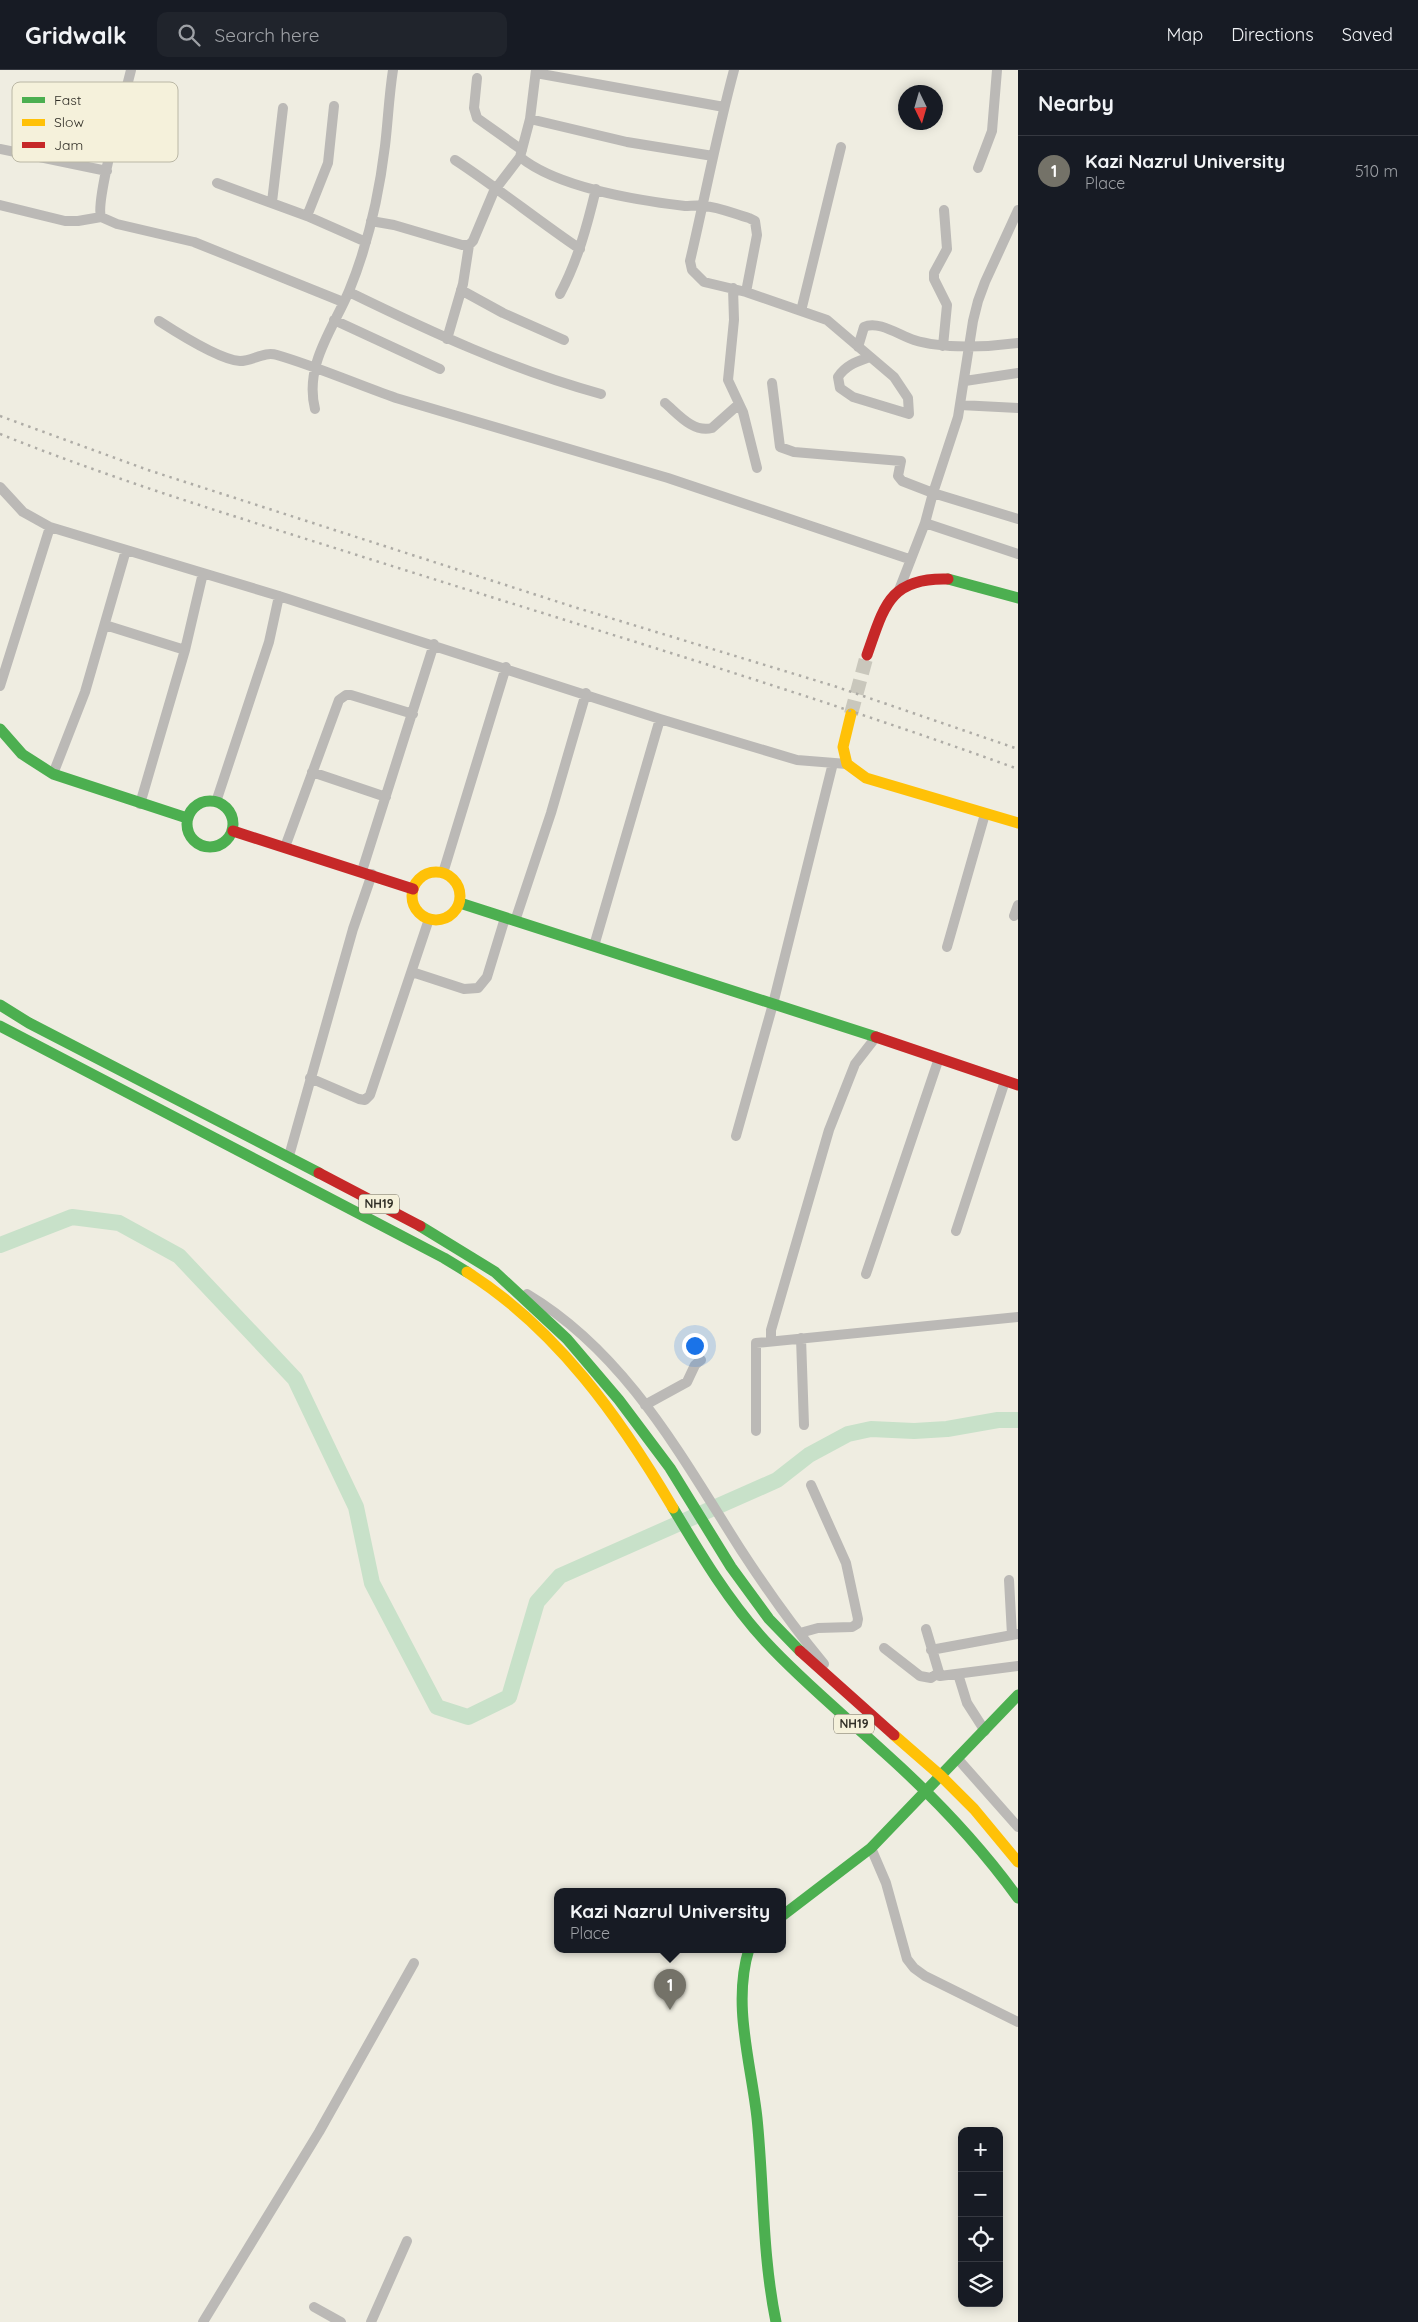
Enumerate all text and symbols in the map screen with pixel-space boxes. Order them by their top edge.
search box [157,12,507,57]
text: Gridwalk [25,20,127,50]
icon: search [175,21,203,49]
text: Search here [215,23,319,47]
text: Map [1166,23,1203,46]
text: Directions [1231,23,1314,46]
text: Saved [1342,23,1393,46]
legend [12,82,178,162]
north arrow [898,85,943,130]
text: Nearby [1038,90,1114,116]
text: Fast [54,91,82,109]
text: Slow [54,113,84,131]
text: Jam [54,136,83,154]
text: Kazi Nazrul University [1085,149,1285,173]
text: 1 [1051,161,1057,181]
text: 510 m [1355,161,1398,181]
text: Place [1085,173,1125,193]
road number: NH19 [359,1194,399,1214]
your location [682,1333,708,1359]
road number: NH19 [834,1715,874,1734]
popup [554,1888,786,1953]
text: Kazi Nazrul University [570,1899,770,1923]
text: Place [570,1923,610,1943]
pin: 1 [654,1969,686,2010]
map controls [958,2127,1003,2307]
button: + [958,2127,1003,2172]
button: − [958,2172,1003,2217]
button: locate [958,2217,1003,2262]
button: layers [958,2262,1003,2307]

